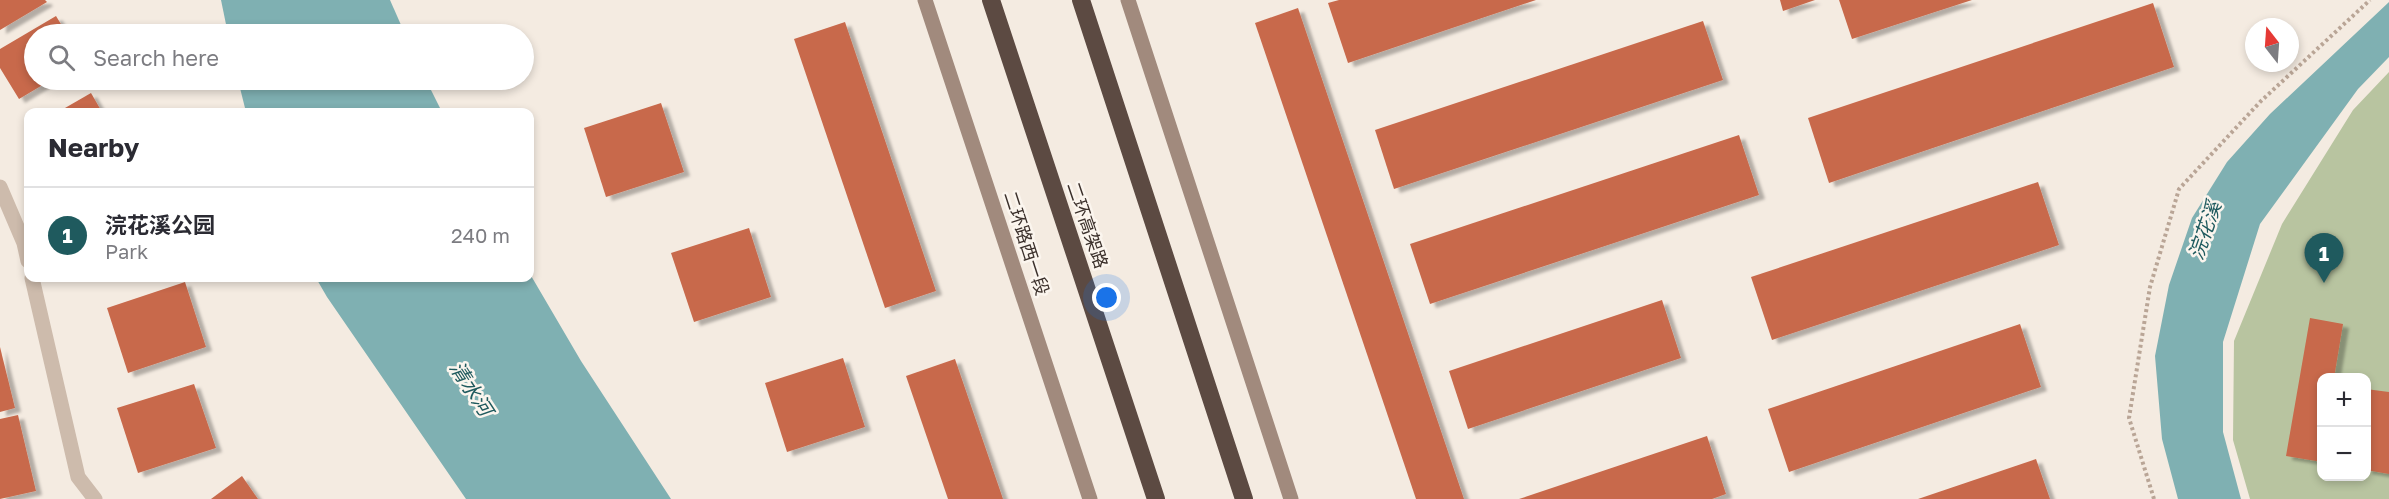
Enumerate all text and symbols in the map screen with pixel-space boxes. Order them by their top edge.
north arrow [2245,18,2299,72]
search box [24,24,534,90]
icon: search [45,41,78,74]
text: Search here [93,44,219,71]
text: Nearby [48,132,139,163]
street label: 二环高架路 [1063,179,1113,271]
street label: 二环路西一段 [1000,188,1054,298]
water label: 浣花溪 [2183,196,2226,262]
text: 浣花溪公园 [105,211,215,238]
text: 1 [62,223,73,247]
text: 240 m [451,223,510,247]
pin: 1 [2304,234,2344,283]
text: Park [105,239,148,263]
your location [1092,283,1121,312]
water label: 清水河 [446,356,501,423]
map controls [2317,373,2371,481]
button: + [2317,373,2371,427]
button: − [2317,427,2371,481]

